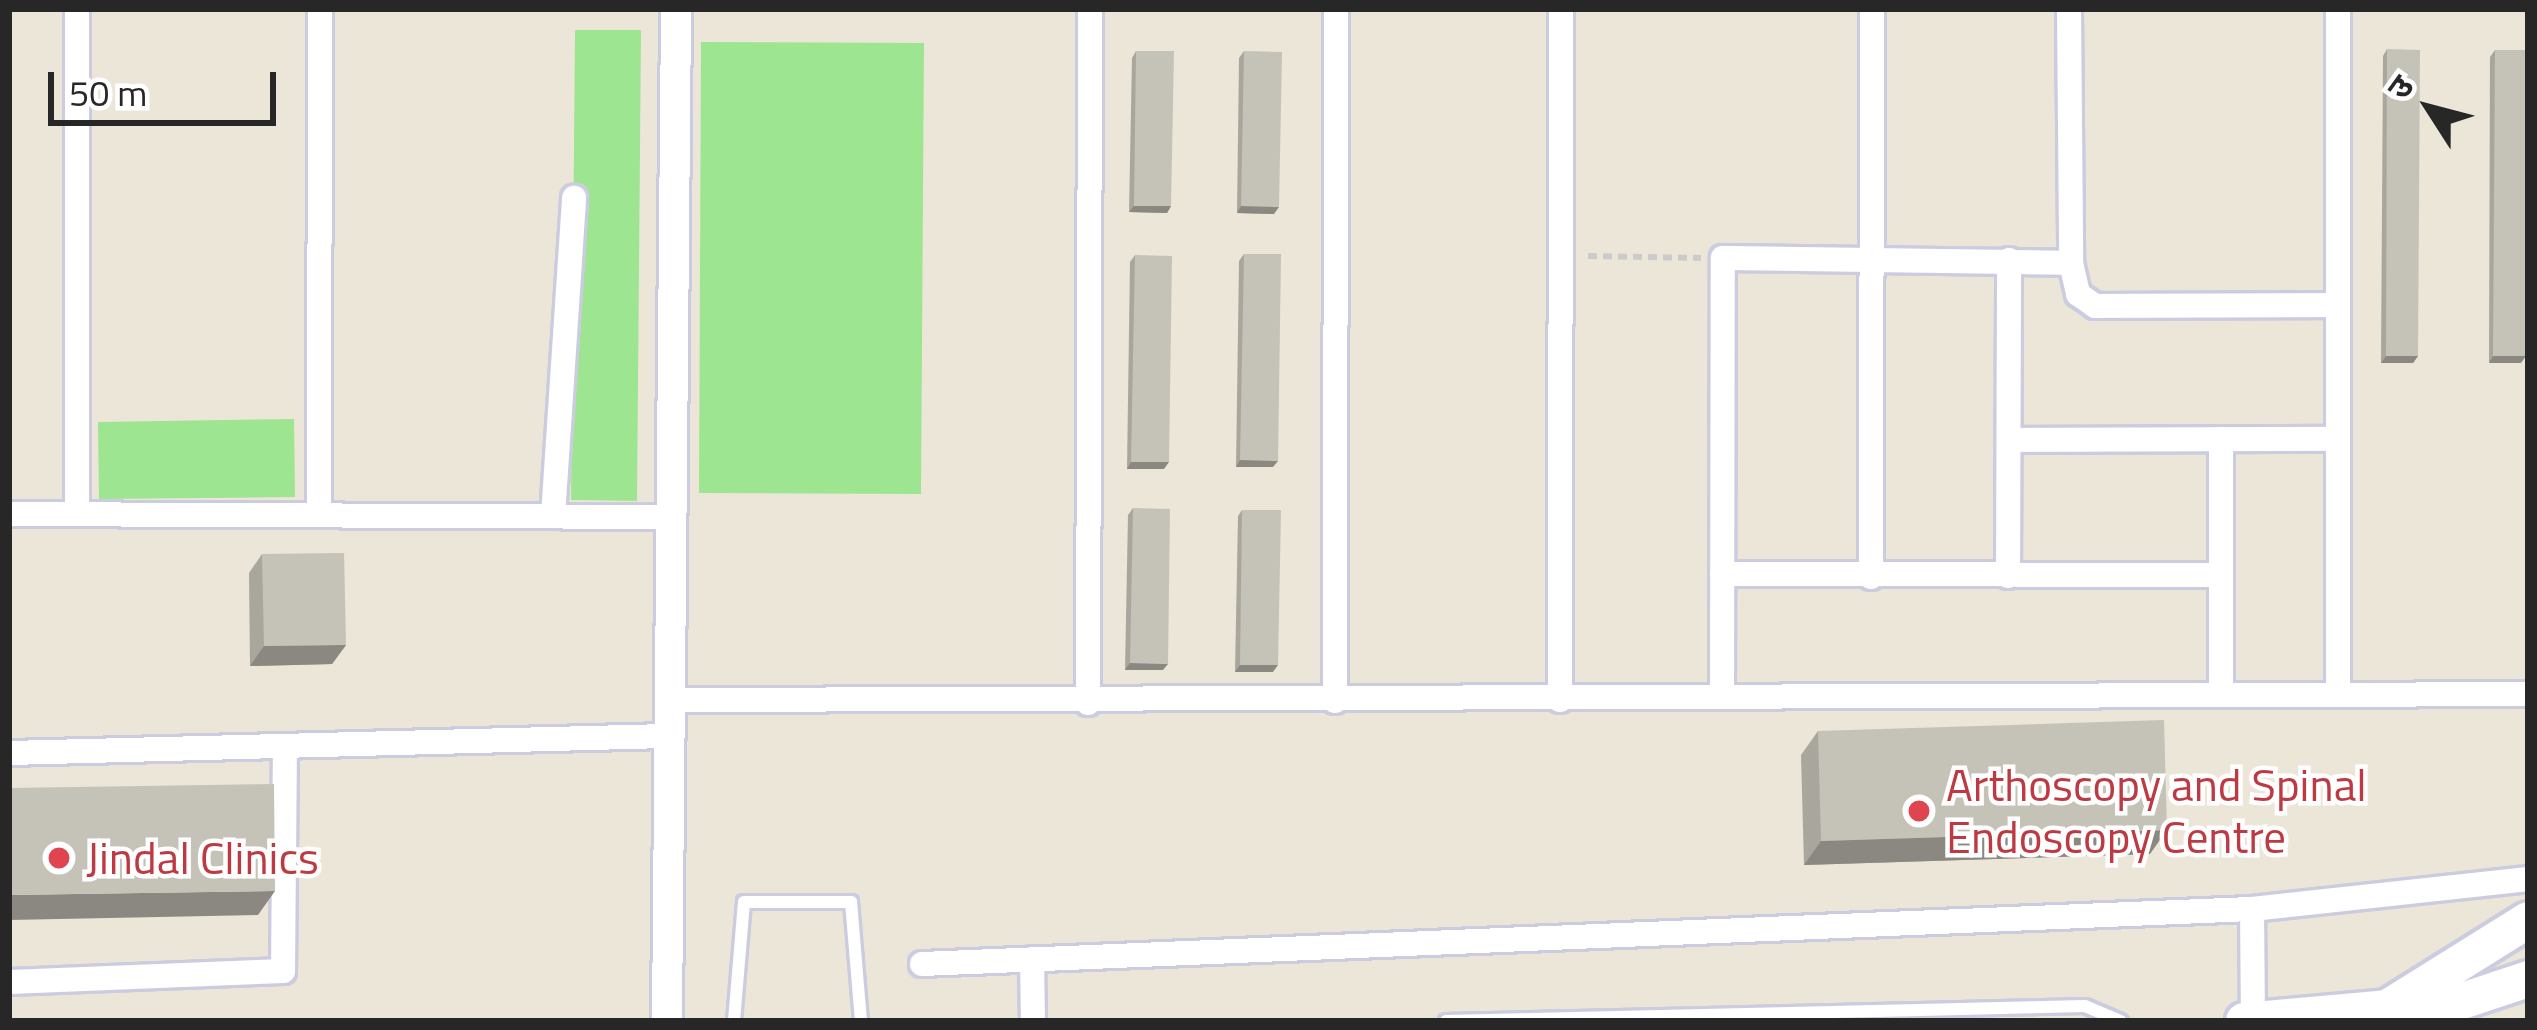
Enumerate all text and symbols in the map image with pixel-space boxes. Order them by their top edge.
scale bar [54,48,282,122]
north arrow [2369,48,2489,168]
text: उ [2374,64,2426,109]
text: 50 m [69,65,147,120]
place label: Arthoscopy and Spinal Endoscopy Centre [1946,758,2367,864]
marker: Arthoscopy and Spinal Endoscopy Centre [1903,795,1935,827]
place label: Jindal Clinics [86,831,319,885]
marker: Jindal Clinics [43,842,75,874]

